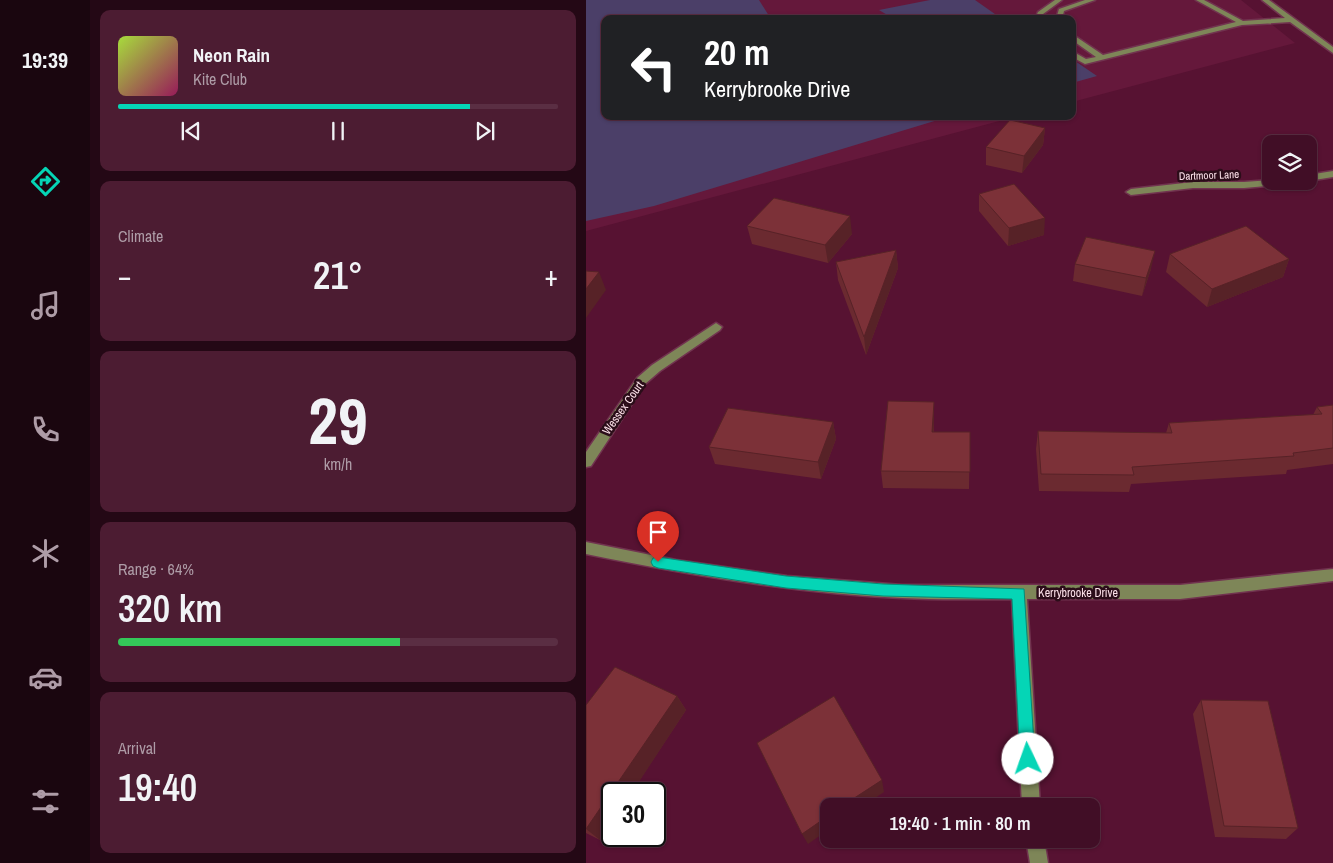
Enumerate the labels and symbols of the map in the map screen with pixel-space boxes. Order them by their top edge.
street label: Dartmoor Lane [1179,167,1239,183]
street label: Wessex Court [599,378,647,438]
pin [637,511,679,562]
street label: Kerrybrooke Drive [1038,585,1118,601]
position arrow [1001,732,1053,784]
speed limit sign: 30 [601,782,666,847]

